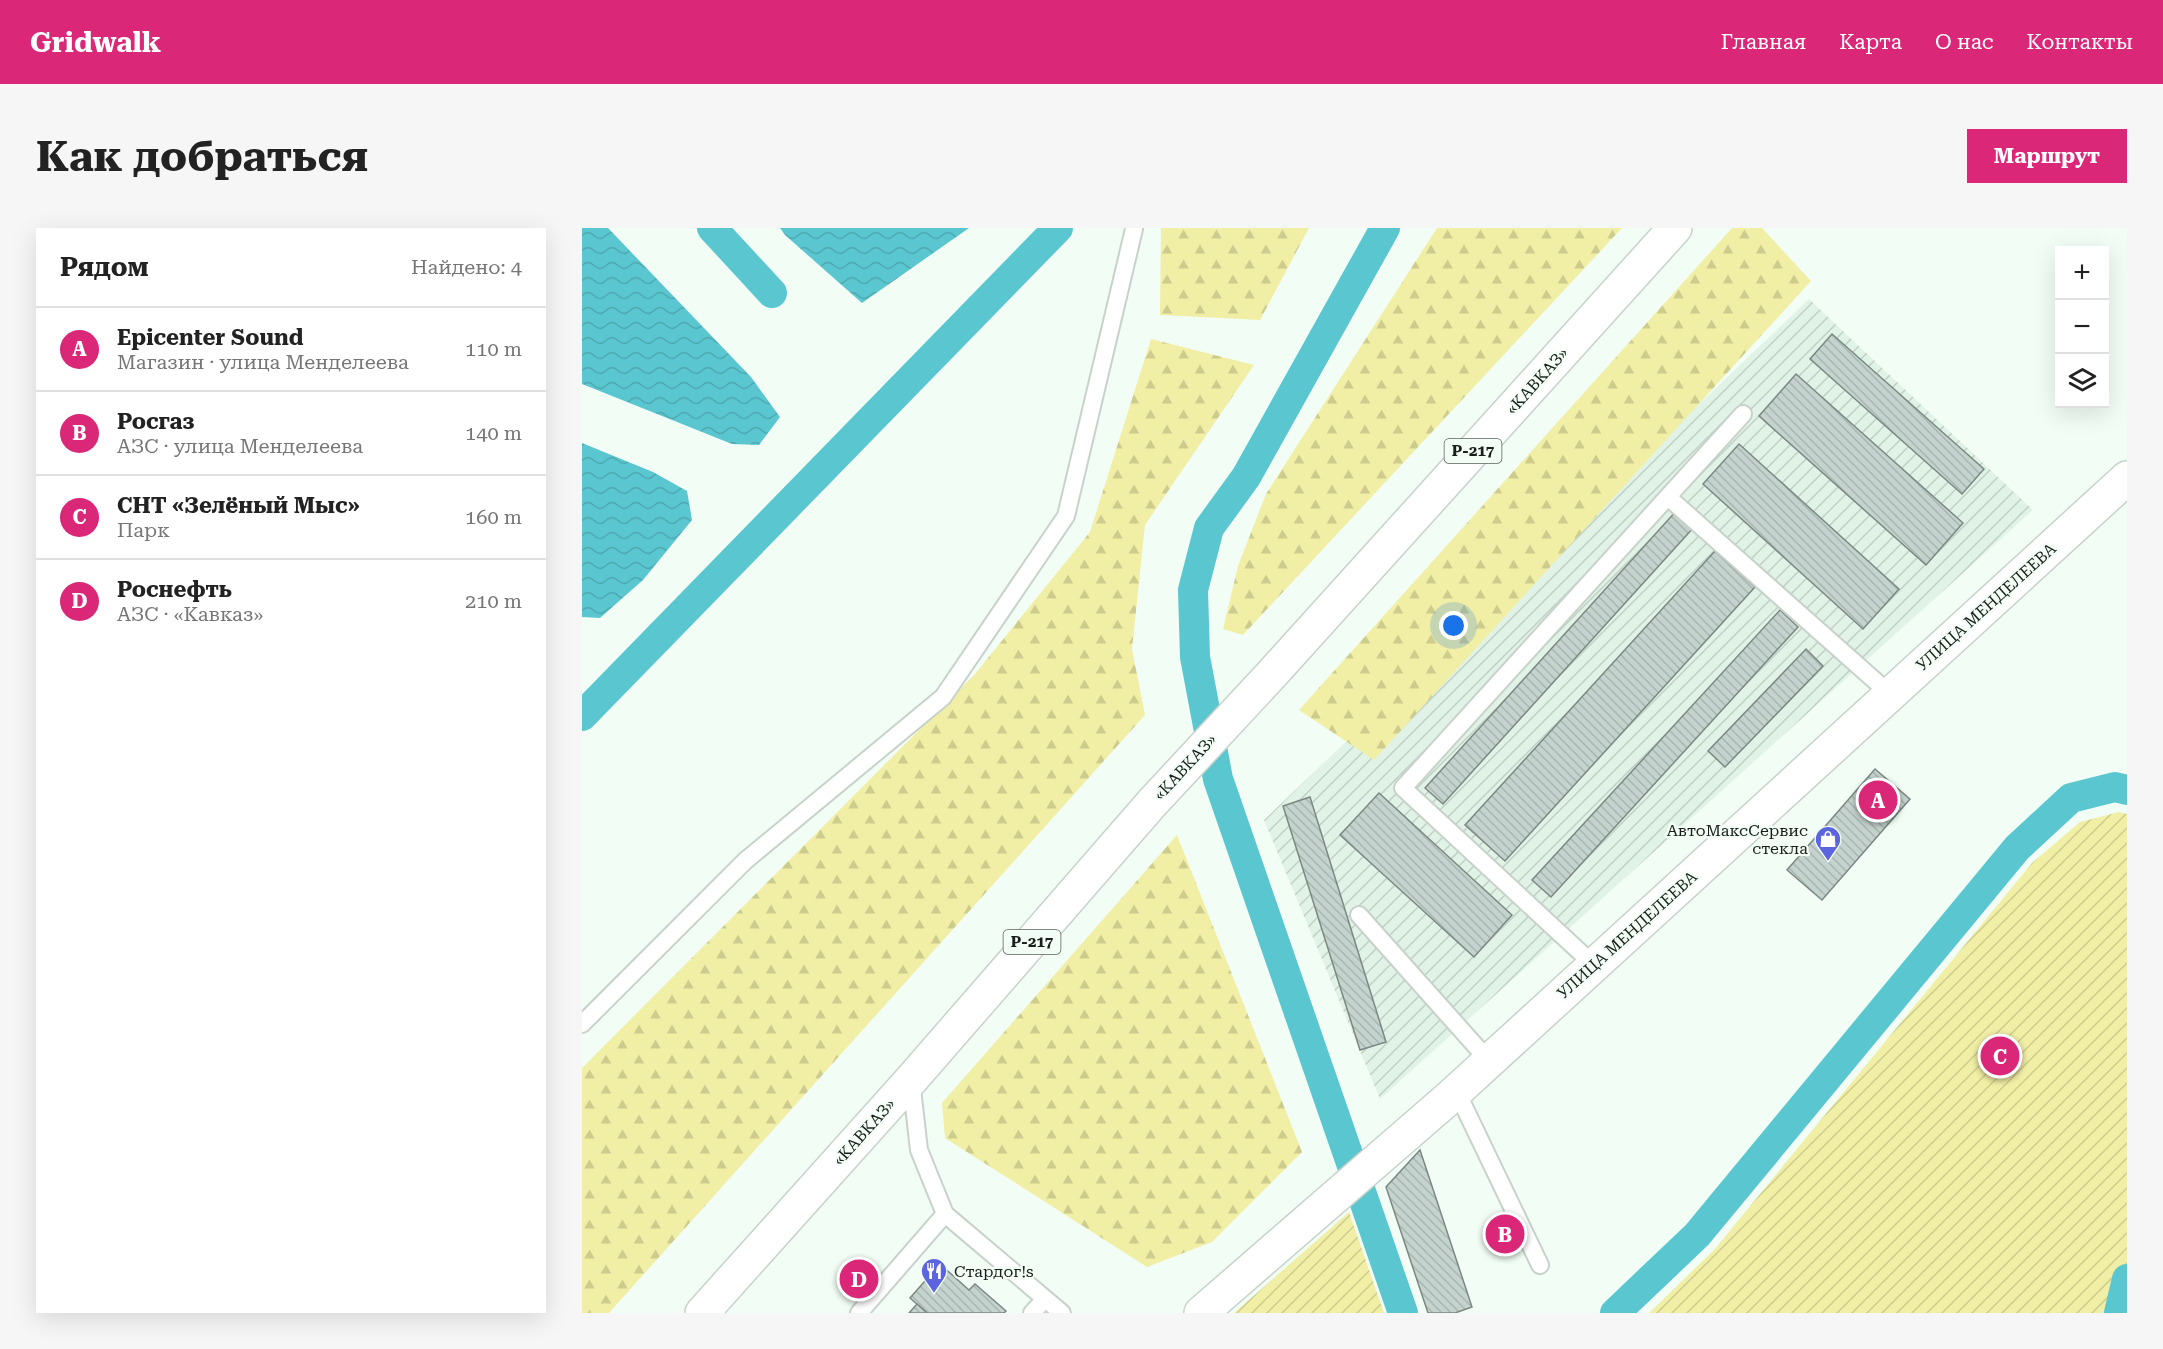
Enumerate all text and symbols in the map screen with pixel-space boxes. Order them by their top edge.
text: Gridwalk [30,26,161,59]
text: Главная [1721,30,1806,54]
text: Карта [1839,30,1902,54]
text: О нас [1935,30,1994,54]
text: Контакты [2027,30,2133,54]
button: Маршрут [1967,129,2127,183]
text: Как добраться [36,132,368,181]
map controls [2055,246,2109,408]
button: + [2055,246,2109,300]
text: Рядом [60,252,149,282]
text: Найдено: 4 [411,255,522,279]
button: − [2055,300,2109,354]
text: Epicenter Sound [117,325,303,350]
text: A [72,337,87,361]
text: 110 m [465,337,522,361]
street label: «КАВКАЗ» [1502,344,1572,418]
text: Магазин · улица Менделеева [117,350,409,374]
button: layers [2055,354,2109,408]
text: Росгаз [117,409,195,434]
text: B [72,421,87,445]
text: 140 m [465,421,522,445]
text: АЗС · улица Менделеева [117,434,363,458]
road number: Р-217 [1444,439,1502,463]
text: СНТ «Зелёный Мыс» [117,493,360,518]
text: C [73,505,87,529]
text: 160 m [465,505,522,529]
text: Парк [117,518,170,542]
street label: УЛИЦА МЕНДЕЛЕЕВА [1912,539,2060,675]
text: Роснефть [117,577,232,602]
text: D [71,589,88,613]
text: 210 m [465,589,522,613]
text: АЗС · «Кавказ» [117,602,263,626]
your location [1439,611,1468,640]
street label: «КАВКАЗ» [1150,730,1220,804]
pin: A [1858,778,1898,822]
place label: АвтоМаксСервис стекла [1667,821,1808,858]
shop icon: АвтоМаксСервис стекла [1813,824,1843,862]
street label: УЛИЦА МЕНДЕЛЕЕВА [1553,867,1701,1003]
road number: Р-217 [1004,930,1060,954]
pin: C [1980,1034,2020,1078]
street label: «КАВКАЗ» [829,1095,899,1169]
pin: B [1486,1212,1524,1256]
pin: D [840,1256,878,1302]
restaurant icon: Стардог!s [919,1256,949,1294]
place label: Стардог!s [954,1262,1034,1281]

